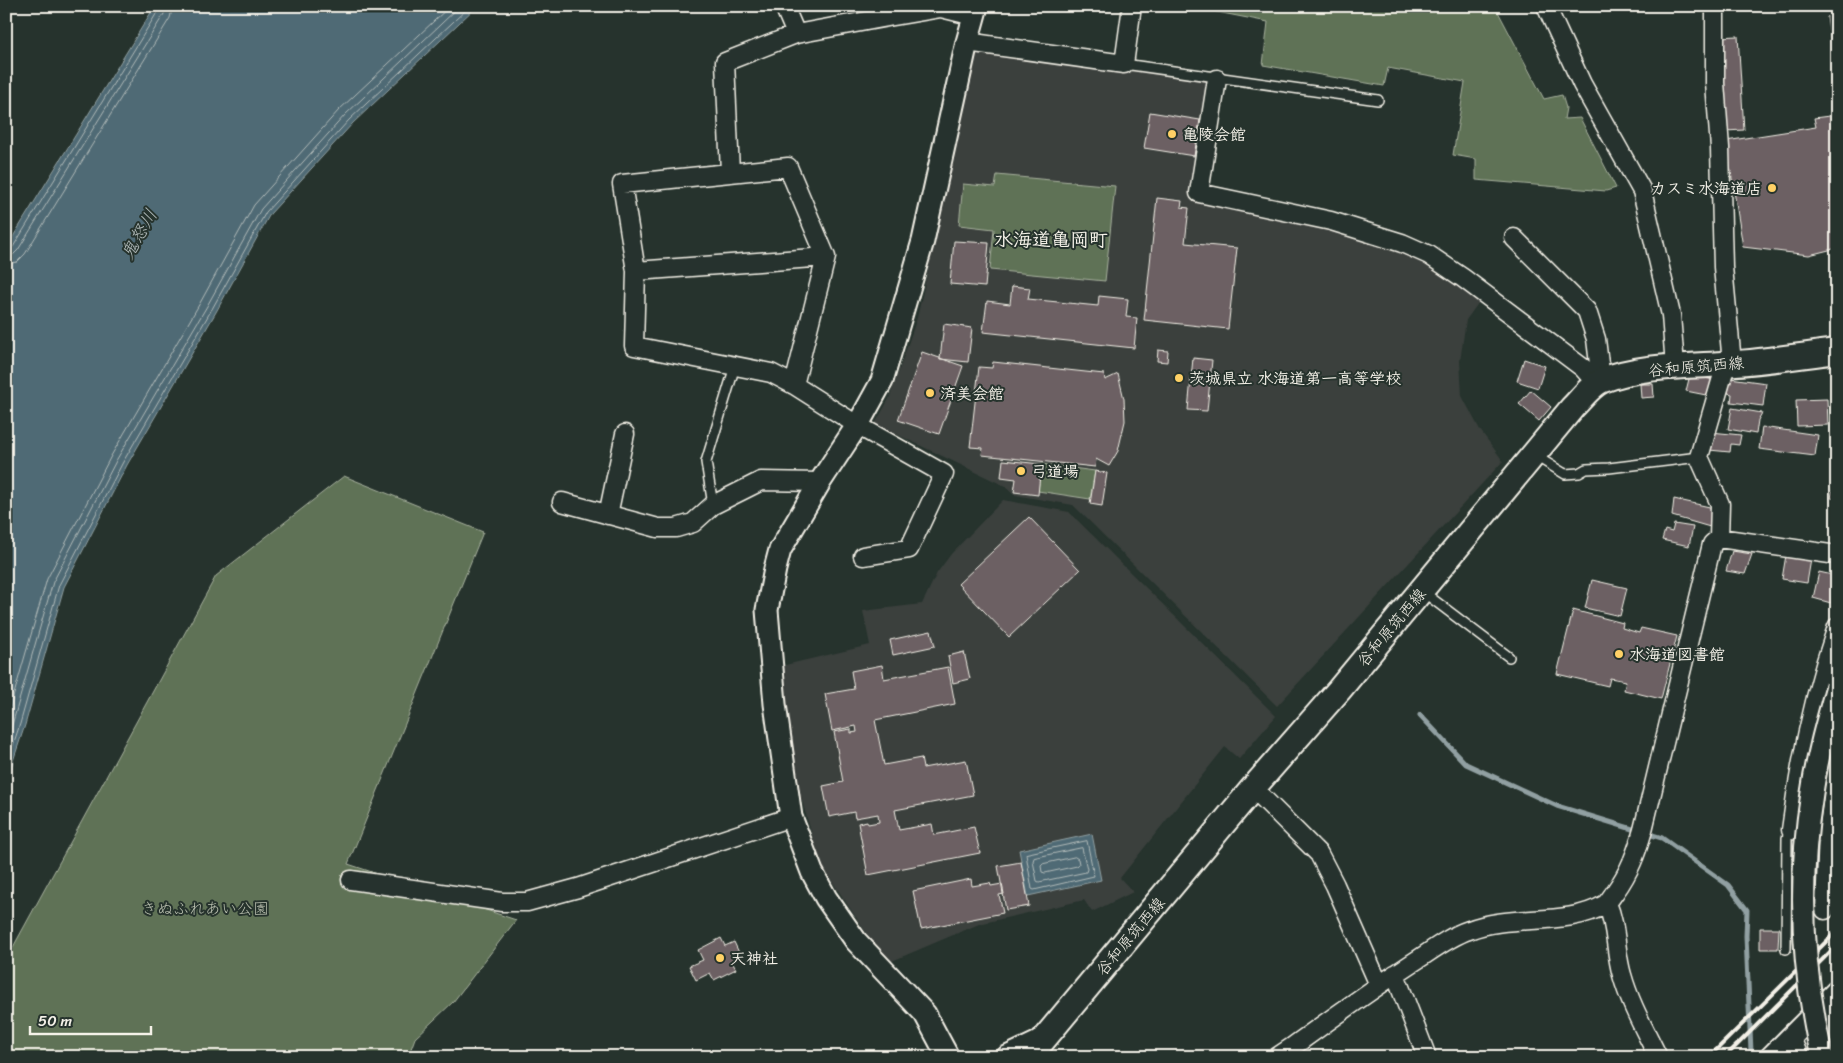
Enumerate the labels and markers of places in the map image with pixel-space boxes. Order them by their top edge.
place label: 亀陵会館 [1182,120,1246,149]
marker: 亀陵会館 [1166,128,1178,140]
place label: カスミ水海道店 [1650,174,1762,203]
marker: カスミ水海道店 [1766,182,1778,194]
place label: 茨城県立 水海道第一高等学校 [1189,364,1401,393]
marker: 茨城県立 水海道第一高等学校 [1173,372,1185,384]
place label: 済美会館 [940,379,1004,408]
marker: 済美会館 [924,387,936,399]
place label: 弓道場 [1031,457,1079,486]
marker: 弓道場 [1015,465,1027,477]
place label: 水海道図書館 [1629,640,1725,669]
marker: 水海道図書館 [1613,648,1625,660]
place label: 天神社 [730,944,778,973]
marker: 天神社 [714,952,726,964]

